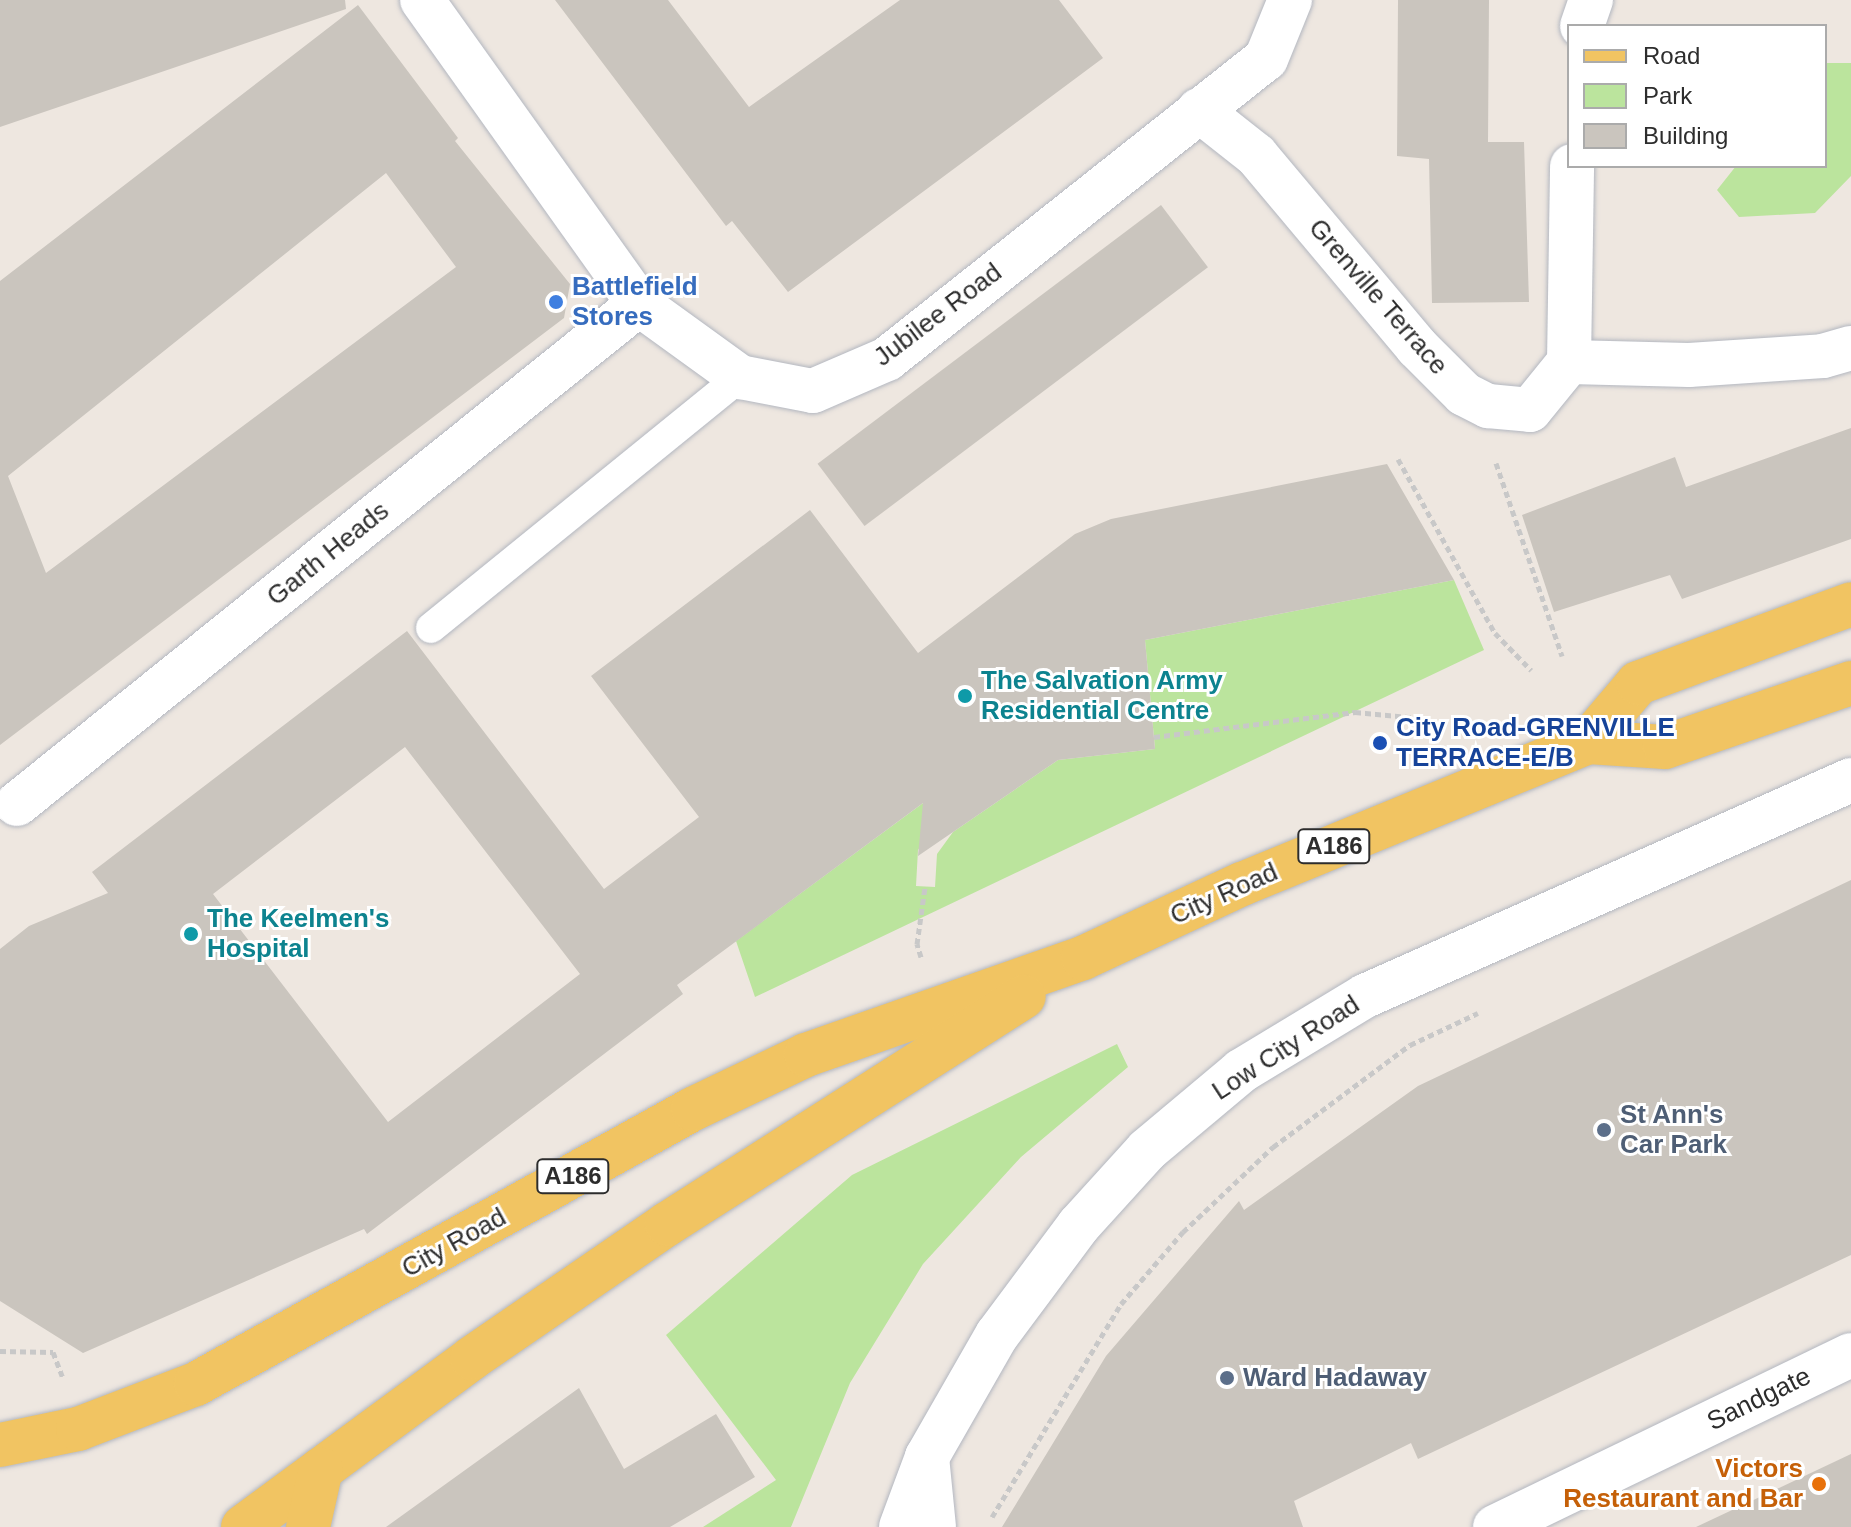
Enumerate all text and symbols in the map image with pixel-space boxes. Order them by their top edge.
legend [1567,24,1827,168]
text: Road [1643,42,1700,69]
text: Park [1643,82,1692,109]
text: Building [1643,122,1728,149]
street label: Grenville Terrace [1302,213,1454,381]
street label: Jubilee Road [868,257,1008,373]
place label: Battlefield Stores [572,271,698,332]
marker: Battlefield Stores [547,293,565,311]
street label: Garth Heads [261,495,395,613]
place label: The Salvation Army Residential Centre [981,665,1224,726]
marker: The Salvation Army Residential Centre [956,687,974,705]
place label: City Road-GRENVILLE TERRACE-E/B [1396,712,1675,774]
marker: City Road-GRENVILLE TERRACE-E/B [1371,734,1389,752]
road number: A186 [1296,826,1372,866]
street label: City Road [1166,857,1282,931]
place label: The Keelmen's Hospital [207,903,389,964]
marker: The Keelmen's Hospital [182,925,200,943]
street label: Low City Road [1207,989,1365,1107]
place label: St Ann's Car Park [1620,1099,1727,1160]
marker: St Ann's Car Park [1595,1121,1613,1139]
road number: A186 [535,1156,611,1196]
street label: City Road [397,1202,511,1284]
street label: Sandgate [1702,1361,1816,1437]
place label: Ward Hadaway [1243,1362,1427,1394]
marker: Ward Hadaway [1218,1369,1236,1387]
place label: Victors Restaurant and Bar [1563,1453,1803,1514]
marker: Victors Restaurant and Bar [1810,1475,1828,1493]

